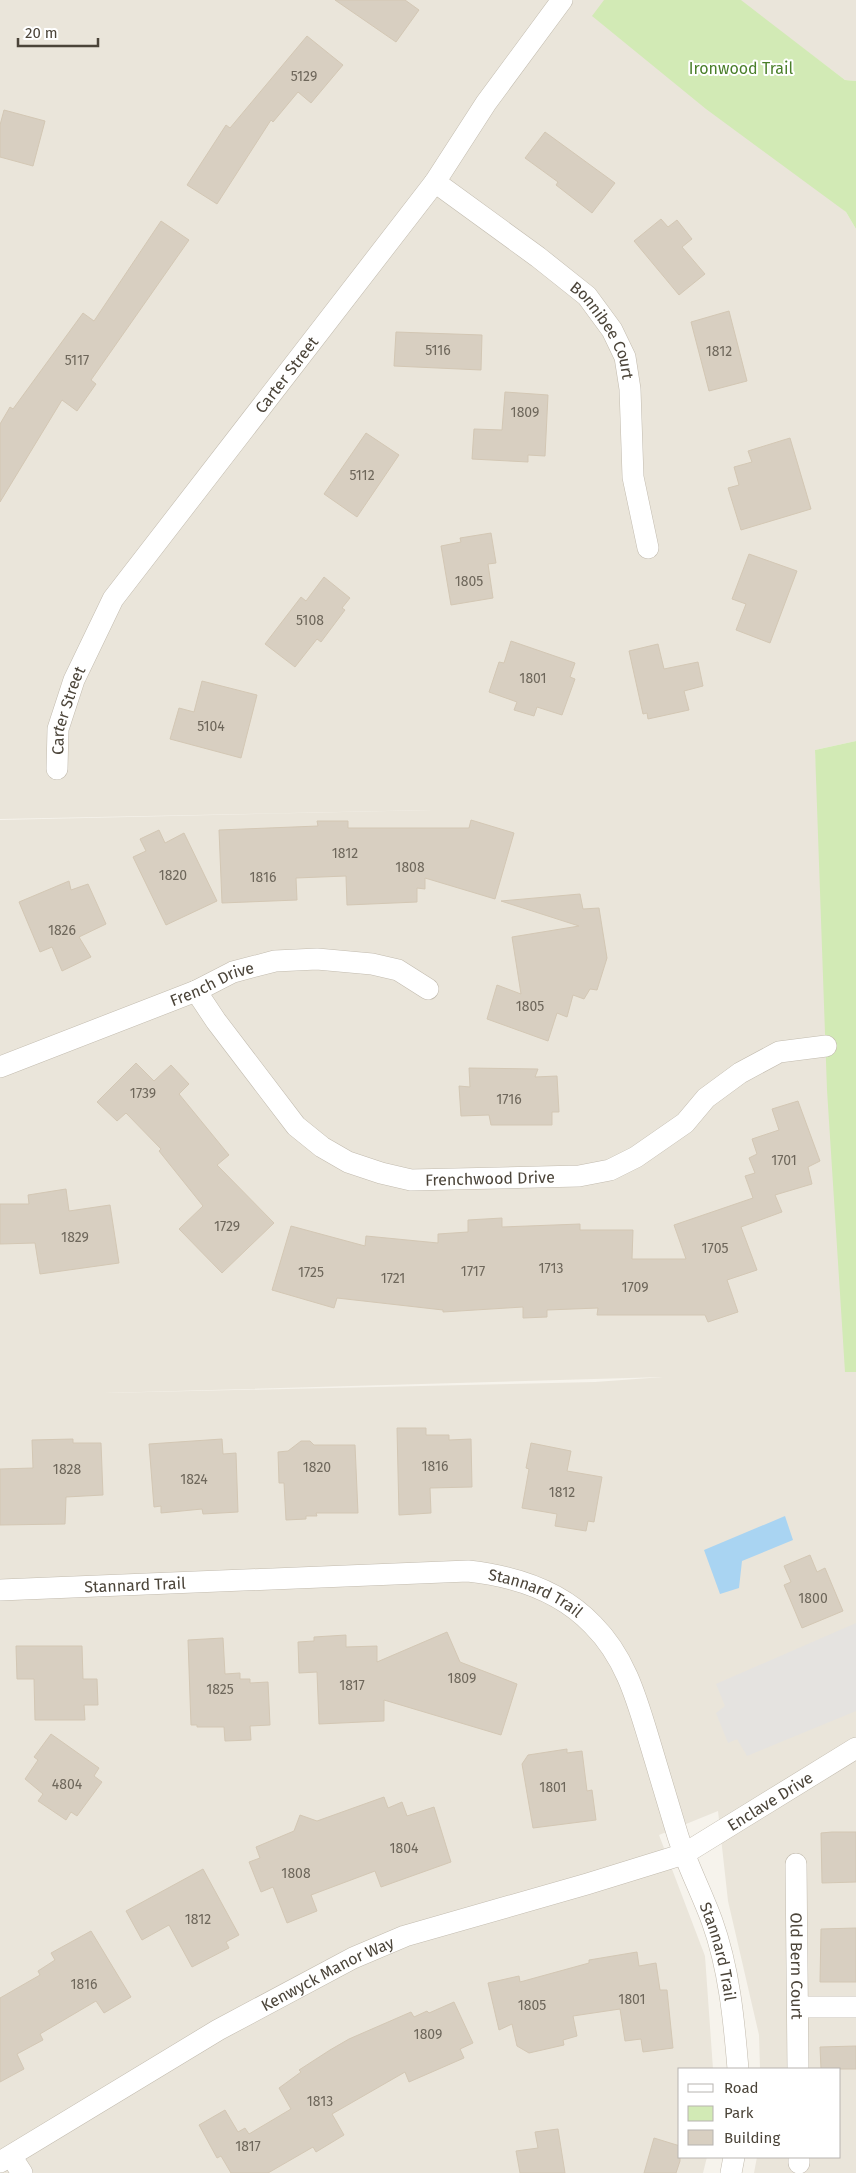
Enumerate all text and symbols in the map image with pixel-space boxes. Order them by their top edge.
scale bar [18,15,98,47]
text: 20 m [25,24,58,42]
park label: Ironwood Trail [689,59,794,78]
house number: 5129 [291,68,317,85]
street label: Bonnibee Court [566,277,637,381]
street label: Carter Street [251,333,322,417]
house number: 5116 [425,342,451,359]
house number: 1812 [706,343,732,360]
house number: 5117 [65,352,89,369]
house number: 1809 [511,404,539,421]
house number: 5112 [349,467,375,484]
house number: 1805 [455,573,483,590]
house number: 5108 [296,612,324,629]
street label: Carter Street [48,663,89,755]
house number: 1801 [519,670,547,687]
house number: 5104 [197,718,225,735]
house number: 1812 [332,845,358,862]
house number: 1808 [395,859,425,876]
house number: 1820 [159,867,187,884]
house number: 1816 [250,869,276,886]
house number: 1826 [48,922,76,939]
street label: French Drive [167,958,256,1010]
house number: 1805 [516,998,544,1015]
house number: 1739 [130,1085,156,1102]
house number: 1716 [496,1091,522,1108]
house number: 1701 [771,1152,797,1169]
street label: Frenchwood Drive [425,1168,555,1190]
house number: 1729 [214,1218,240,1235]
house number: 1829 [61,1229,89,1246]
house number: 1705 [702,1240,728,1257]
house number: 1713 [538,1260,564,1277]
house number: 1717 [461,1263,485,1280]
house number: 1725 [298,1264,324,1281]
house number: 1721 [381,1270,405,1287]
house number: 1709 [621,1279,649,1296]
house number: 1816 [422,1458,448,1475]
house number: 1820 [303,1459,331,1476]
house number: 1828 [53,1461,81,1478]
house number: 1824 [180,1471,208,1488]
house number: 1812 [549,1484,575,1501]
street label: Stannard Trail [487,1565,587,1621]
street label: Stannard Trail [84,1573,186,1597]
house number: 1800 [798,1590,828,1607]
house number: 1809 [448,1670,476,1687]
house number: 1817 [339,1677,365,1694]
house number: 1825 [206,1681,234,1698]
street label: Enclave Drive [724,1768,816,1835]
house number: 4804 [52,1776,83,1793]
house number: 1801 [539,1779,567,1796]
house number: 1804 [389,1840,419,1857]
house number: 1808 [281,1865,311,1882]
street label: Stannard Trail [696,1899,740,2002]
house number: 1812 [185,1911,211,1928]
street label: Old Bern Court [786,1912,807,2020]
street label: Kenwyck Manor Way [258,1933,397,2015]
house number: 1816 [71,1976,97,1993]
house number: 1801 [618,1991,646,2008]
house number: 1805 [518,1997,546,2014]
house number: 1809 [414,2026,442,2043]
legend [678,2068,841,2158]
text: Road [724,2079,759,2097]
house number: 1813 [307,2093,333,2110]
text: Park [724,2104,754,2122]
text: Building [724,2129,780,2147]
house number: 1817 [235,2138,261,2155]

